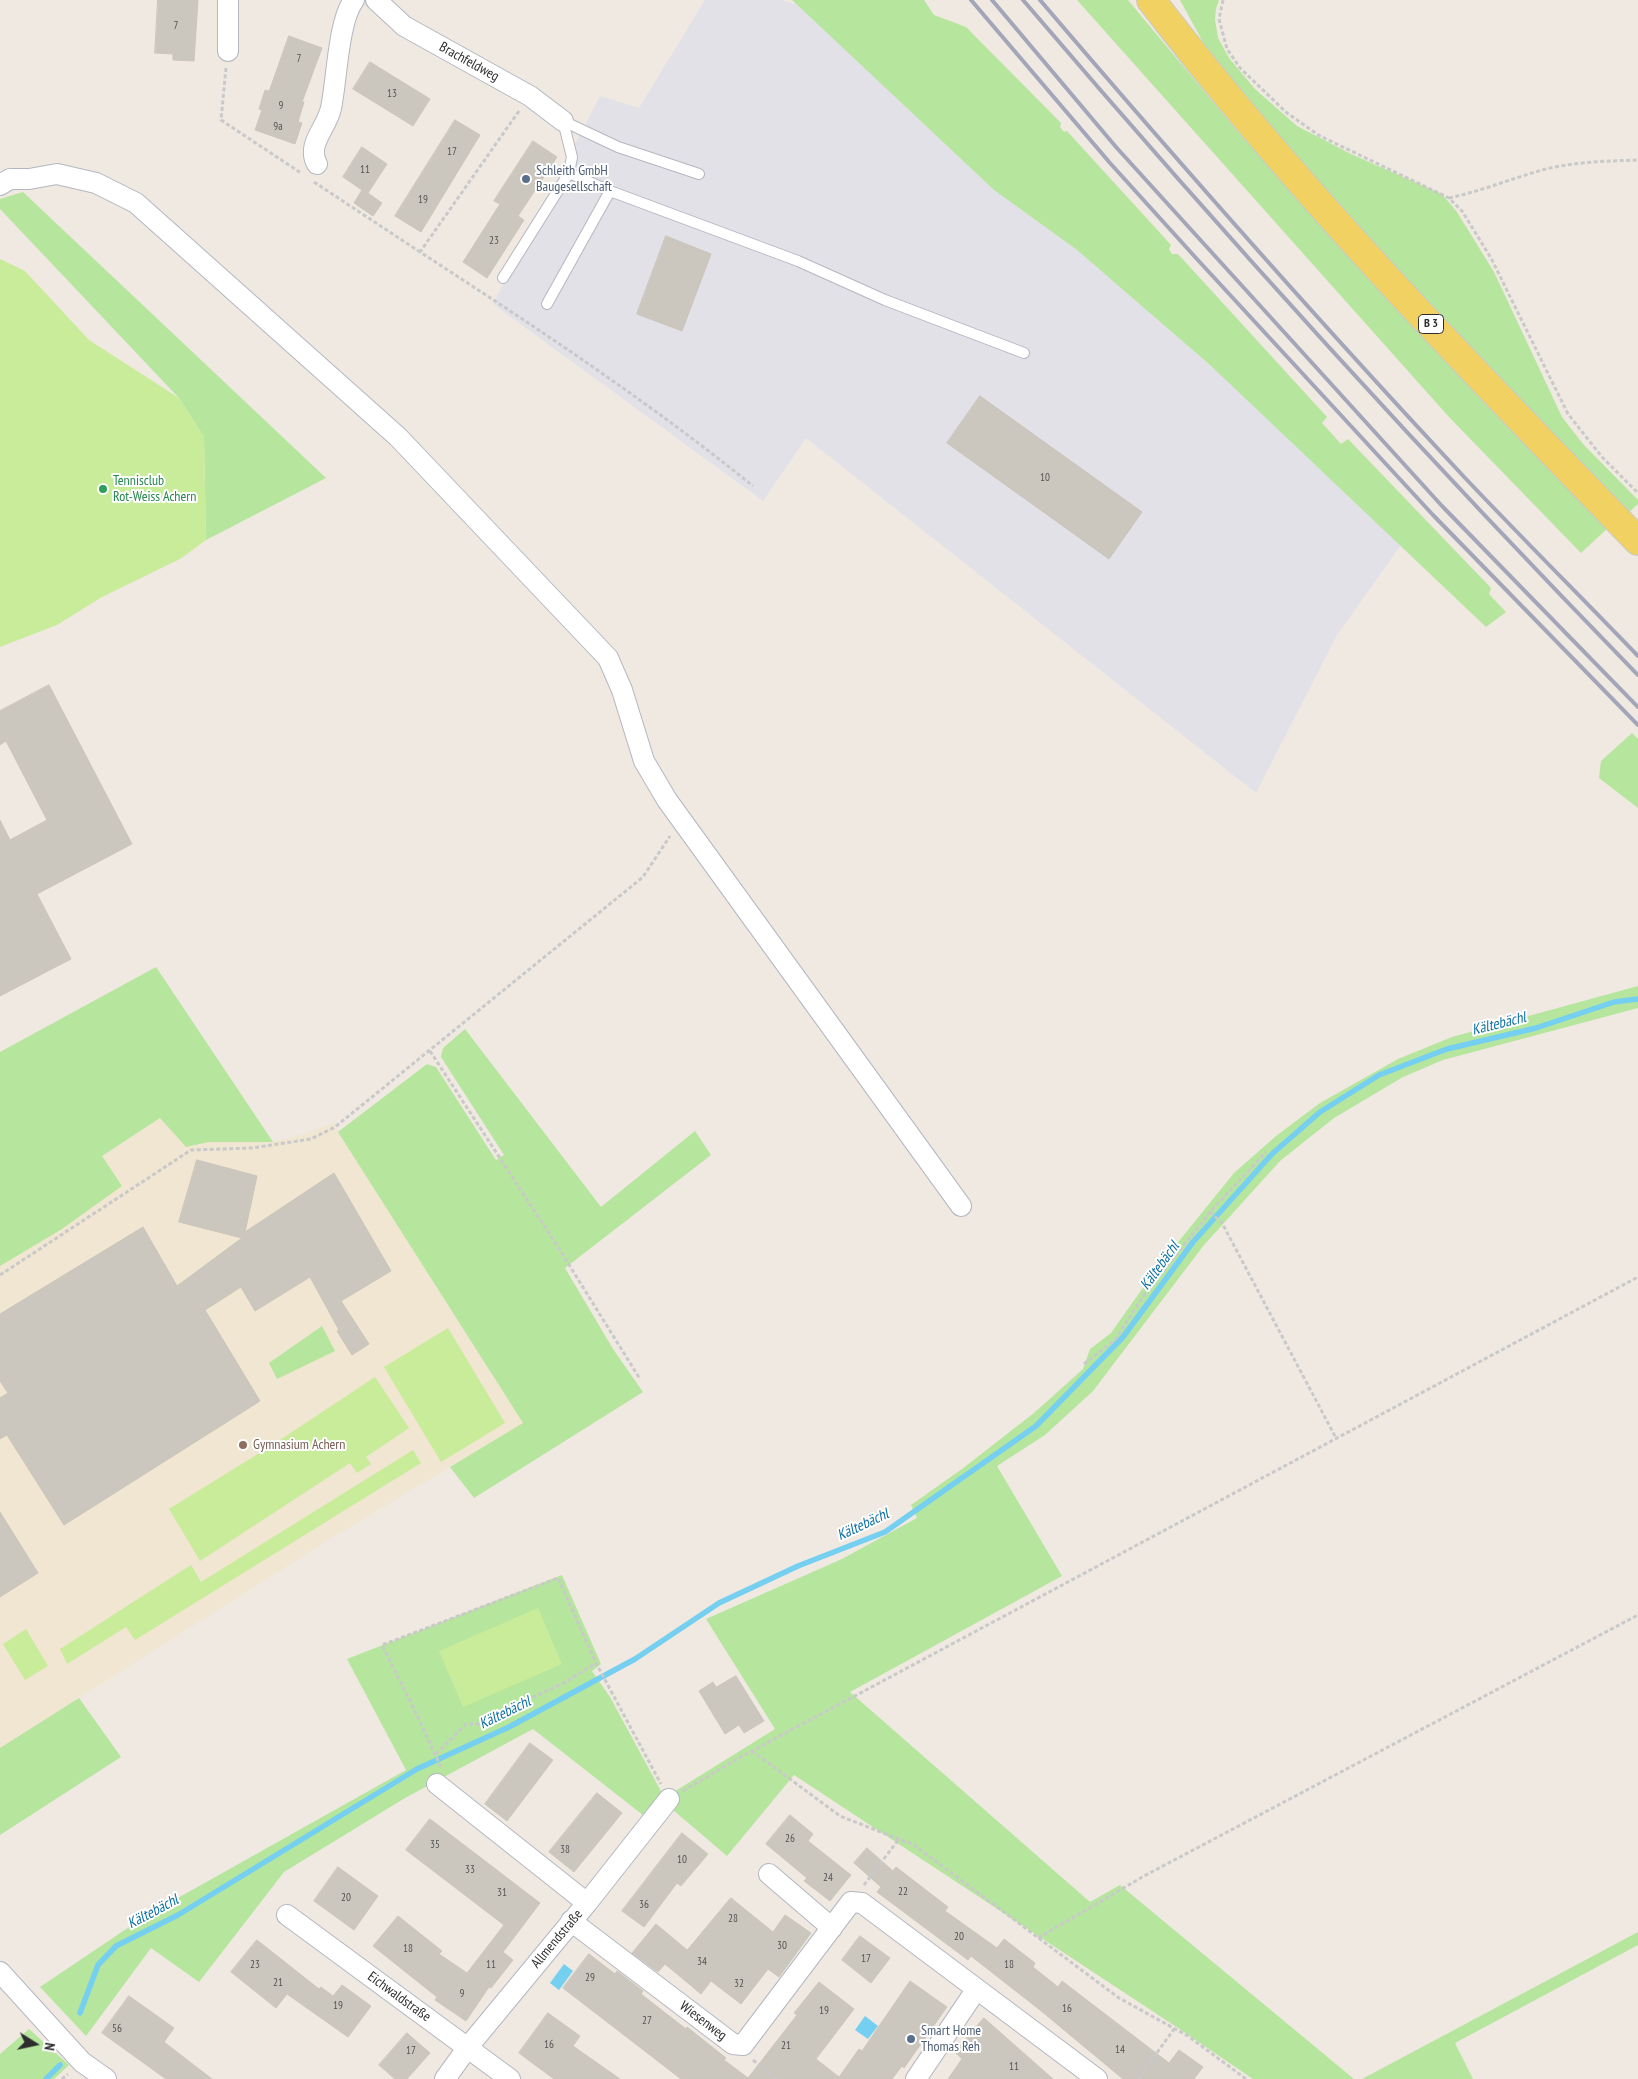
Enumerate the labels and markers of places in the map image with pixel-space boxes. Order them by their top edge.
place label: Schleith GmbH Baugesellschaft [536,163,612,196]
marker: Schleith GmbH Baugesellschaft [520,173,532,185]
place label: Tennisclub Rot-Weiss Achern [113,473,196,506]
marker: Tennisclub Rot-Weiss Achern [97,483,109,495]
place label: Gymnasium Achern [253,1437,345,1453]
marker: Gymnasium Achern [237,1439,249,1451]
place label: Smart Home Thomas Reh [921,2023,981,2056]
marker: Smart Home Thomas Reh [905,2033,917,2045]

